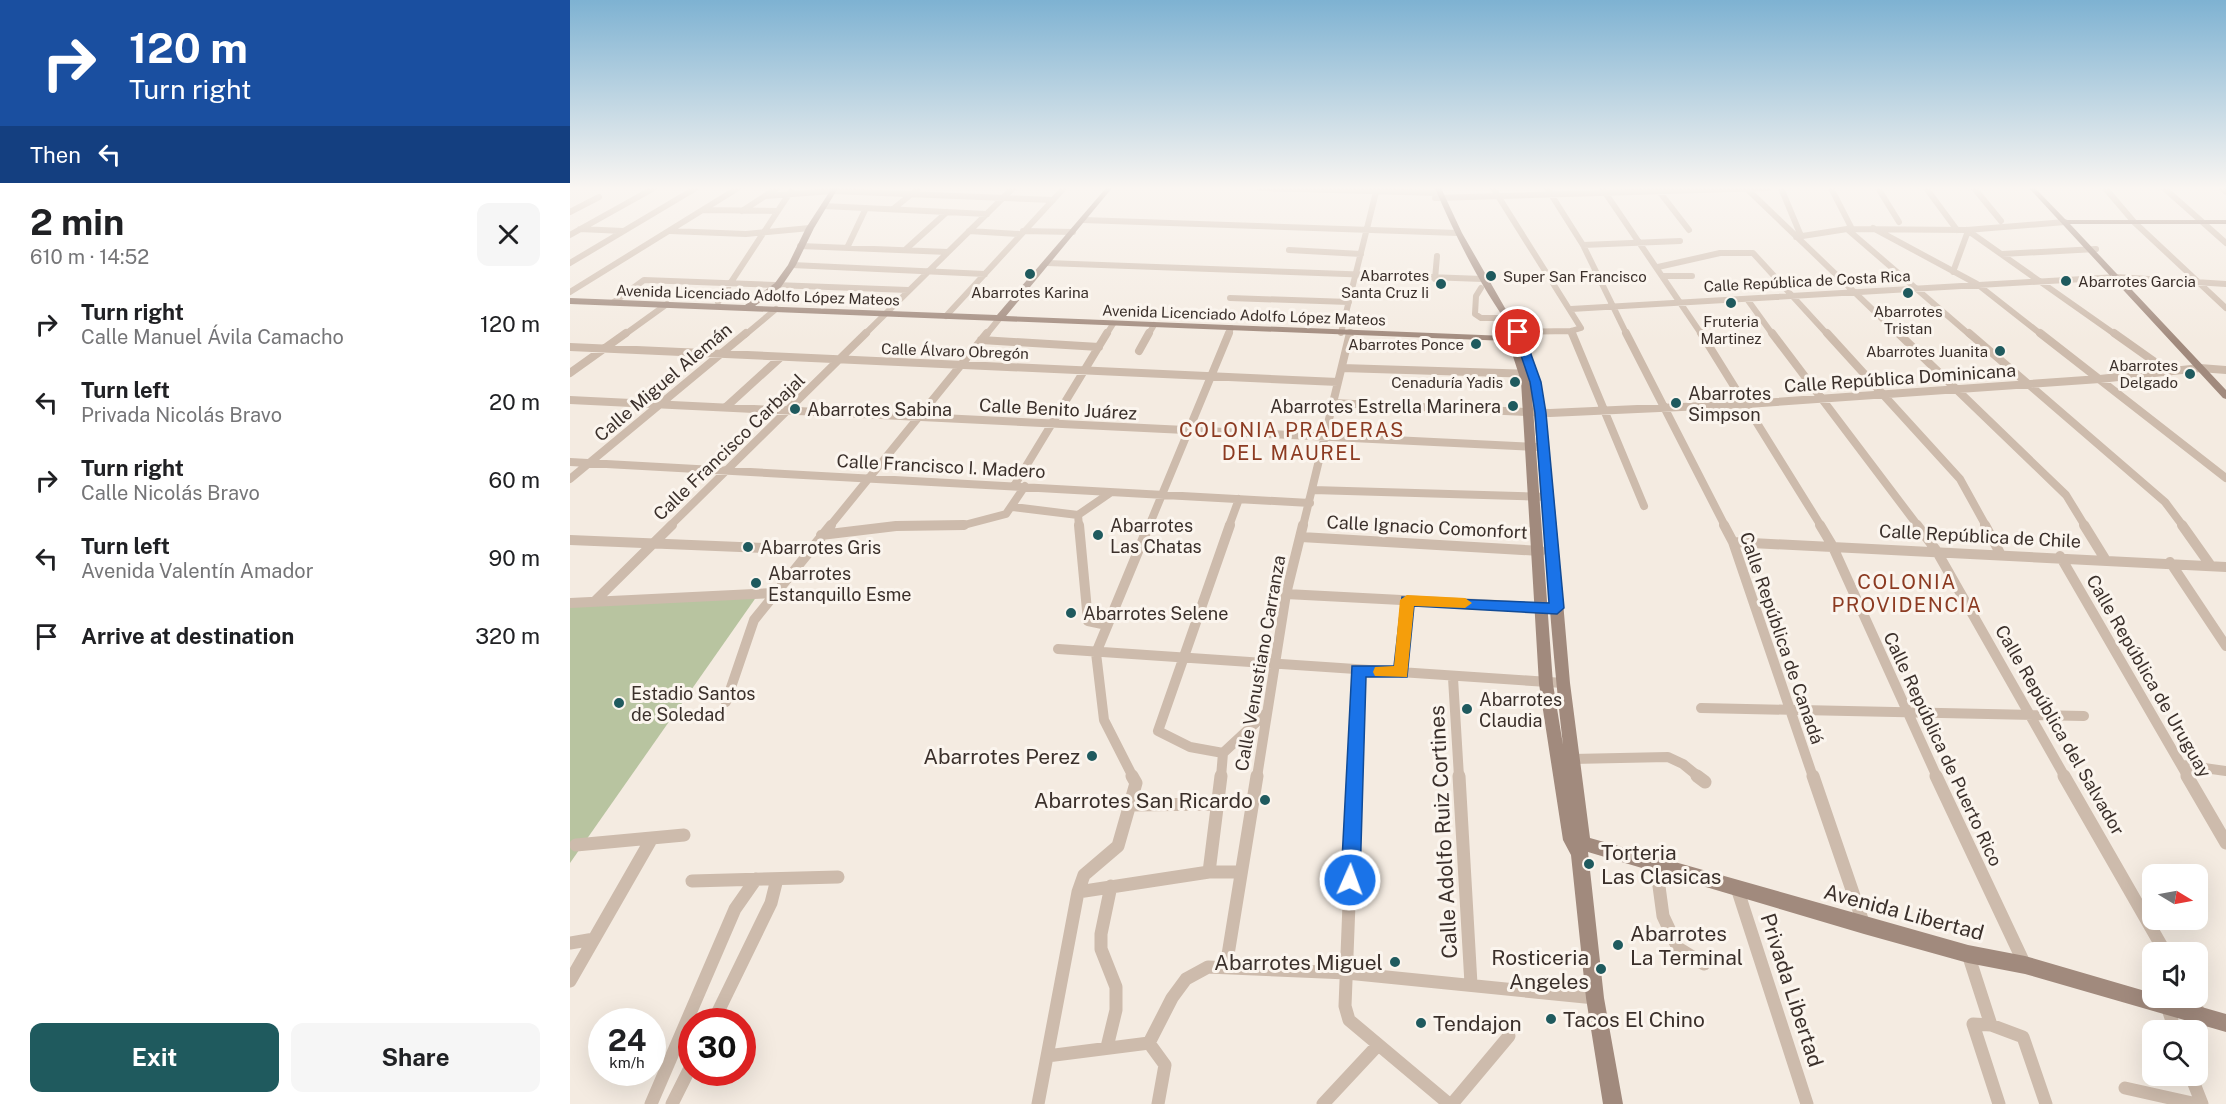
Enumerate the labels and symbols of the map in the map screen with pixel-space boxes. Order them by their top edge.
marker: Abarrotes Karina [1023,267,1037,281]
place label: Abarrotes Santa Cruz Ii [1341,267,1429,301]
street label: Calle República de Costa Rica [1703,267,1911,295]
place label: Super San Francisco [1503,268,1647,285]
marker: Super San Francisco [1484,269,1498,283]
place label: Abarrotes Garcia [2078,273,2196,290]
marker: Abarrotes Garcia [2059,274,2073,288]
marker: Abarrotes Santa Cruz Ii [1434,277,1448,291]
street label: Avenida Licenciado Adolfo López Mateos [616,282,900,308]
place label: Abarrotes Karina [971,284,1089,301]
marker: Abarrotes Tristan [1901,286,1915,300]
marker: Fruteria Martinez [1724,296,1738,310]
street label: Avenida Licenciado Adolfo López Mateos [1102,302,1386,328]
place label: Abarrotes Tristan [1873,303,1943,337]
pin [1492,306,1543,357]
place label: Fruteria Martinez [1700,313,1762,347]
street label: Calle Miguel Alemán [590,319,736,445]
place label: Abarrotes Ponce [1348,336,1464,353]
marker: Abarrotes Ponce [1469,337,1483,351]
street label: Calle Álvaro Obregón [881,340,1029,362]
place label: Abarrotes Juanita [1866,343,1988,360]
marker: Abarrotes Juanita [1993,344,2007,358]
place label: Abarrotes Delgado [2109,357,2178,391]
street label: Calle República Dominicana [1783,359,2017,397]
marker: Abarrotes Delgado [2183,367,2197,381]
street label: Calle Francisco Carbajal [649,369,809,525]
place label: Cenaduría Yadis [1391,374,1503,391]
marker: Cenaduría Yadis [1508,375,1522,389]
place label: Abarrotes Simpson [1688,383,1771,425]
street label: Calle Benito Juárez [978,394,1138,424]
place label: Abarrotes Estrella Marinera [1270,396,1501,417]
marker: Abarrotes Simpson [1669,396,1683,410]
place label: Abarrotes Sabina [807,399,952,420]
marker: Abarrotes Estrella Marinera [1506,399,1520,413]
marker: Abarrotes Sabina [788,402,802,416]
district label: COLONIA PRADERAS DEL MAUREL [1179,418,1405,465]
street label: Calle Francisco I. Madero [836,450,1046,482]
street label: Calle Ignacio Comonfort [1326,511,1528,543]
place label: Abarrotes Las Chatas [1110,515,1202,557]
street label: Calle República de Chile [1878,520,2082,552]
marker: Abarrotes Las Chatas [1091,528,1105,542]
street label: Calle República de Canadá [1736,529,1828,747]
place label: Abarrotes Gris [760,537,881,558]
marker: Abarrotes Gris [741,540,755,554]
street label: Calle Venustiano Carranza [1231,553,1289,773]
place label: Abarrotes Estanquillo Esme [768,563,912,605]
district label: COLONIA PROVIDENCIA [1831,570,1983,617]
street label: Calle República de Uruguay [2082,571,2216,781]
marker: Abarrotes Estanquillo Esme [749,576,763,590]
place label: Abarrotes Selene [1083,603,1228,624]
marker: Abarrotes Selene [1064,606,1078,620]
street label: Calle República del Salvador [1991,621,2129,839]
street label: Calle República de Puerto Rico [1879,628,2007,870]
place label: Estadio Santos de Soledad [631,683,755,725]
place label: Abarrotes Claudia [1479,689,1562,731]
marker: Estadio Santos de Soledad [612,696,626,710]
marker: Abarrotes Claudia [1460,702,1474,716]
street label: Calle Adolfo Ruiz Cortines [1424,705,1462,959]
place label: Abarrotes Perez [923,744,1080,769]
marker: Abarrotes Perez [1085,749,1099,763]
place label: Abarrotes San Ricardo [1034,788,1253,813]
marker: Abarrotes San Ricardo [1258,793,1272,807]
place label: Torteria Las Clasicas [1601,840,1721,889]
position arrow [1318,848,1382,912]
marker: Torteria Las Clasicas [1582,857,1596,871]
north arrow [2142,864,2208,930]
street label: Avenida Libertad [1821,879,1987,945]
street label: Privada Libertad [1755,910,1829,1070]
place label: Abarrotes La Terminal [1630,921,1743,970]
marker: Abarrotes La Terminal [1611,938,1625,952]
place label: Rosticeria Angeles [1491,945,1589,994]
place label: Abarrotes Miguel [1214,950,1383,975]
marker: Abarrotes Miguel [1388,955,1402,969]
marker: Rosticeria Angeles [1594,962,1608,976]
place label: Tacos El Chino [1563,1007,1705,1032]
speed limit sign: 30 [678,1008,756,1086]
place label: Tendajon [1433,1011,1522,1036]
marker: Tacos El Chino [1544,1012,1558,1026]
marker: Tendajon [1414,1016,1428,1030]

